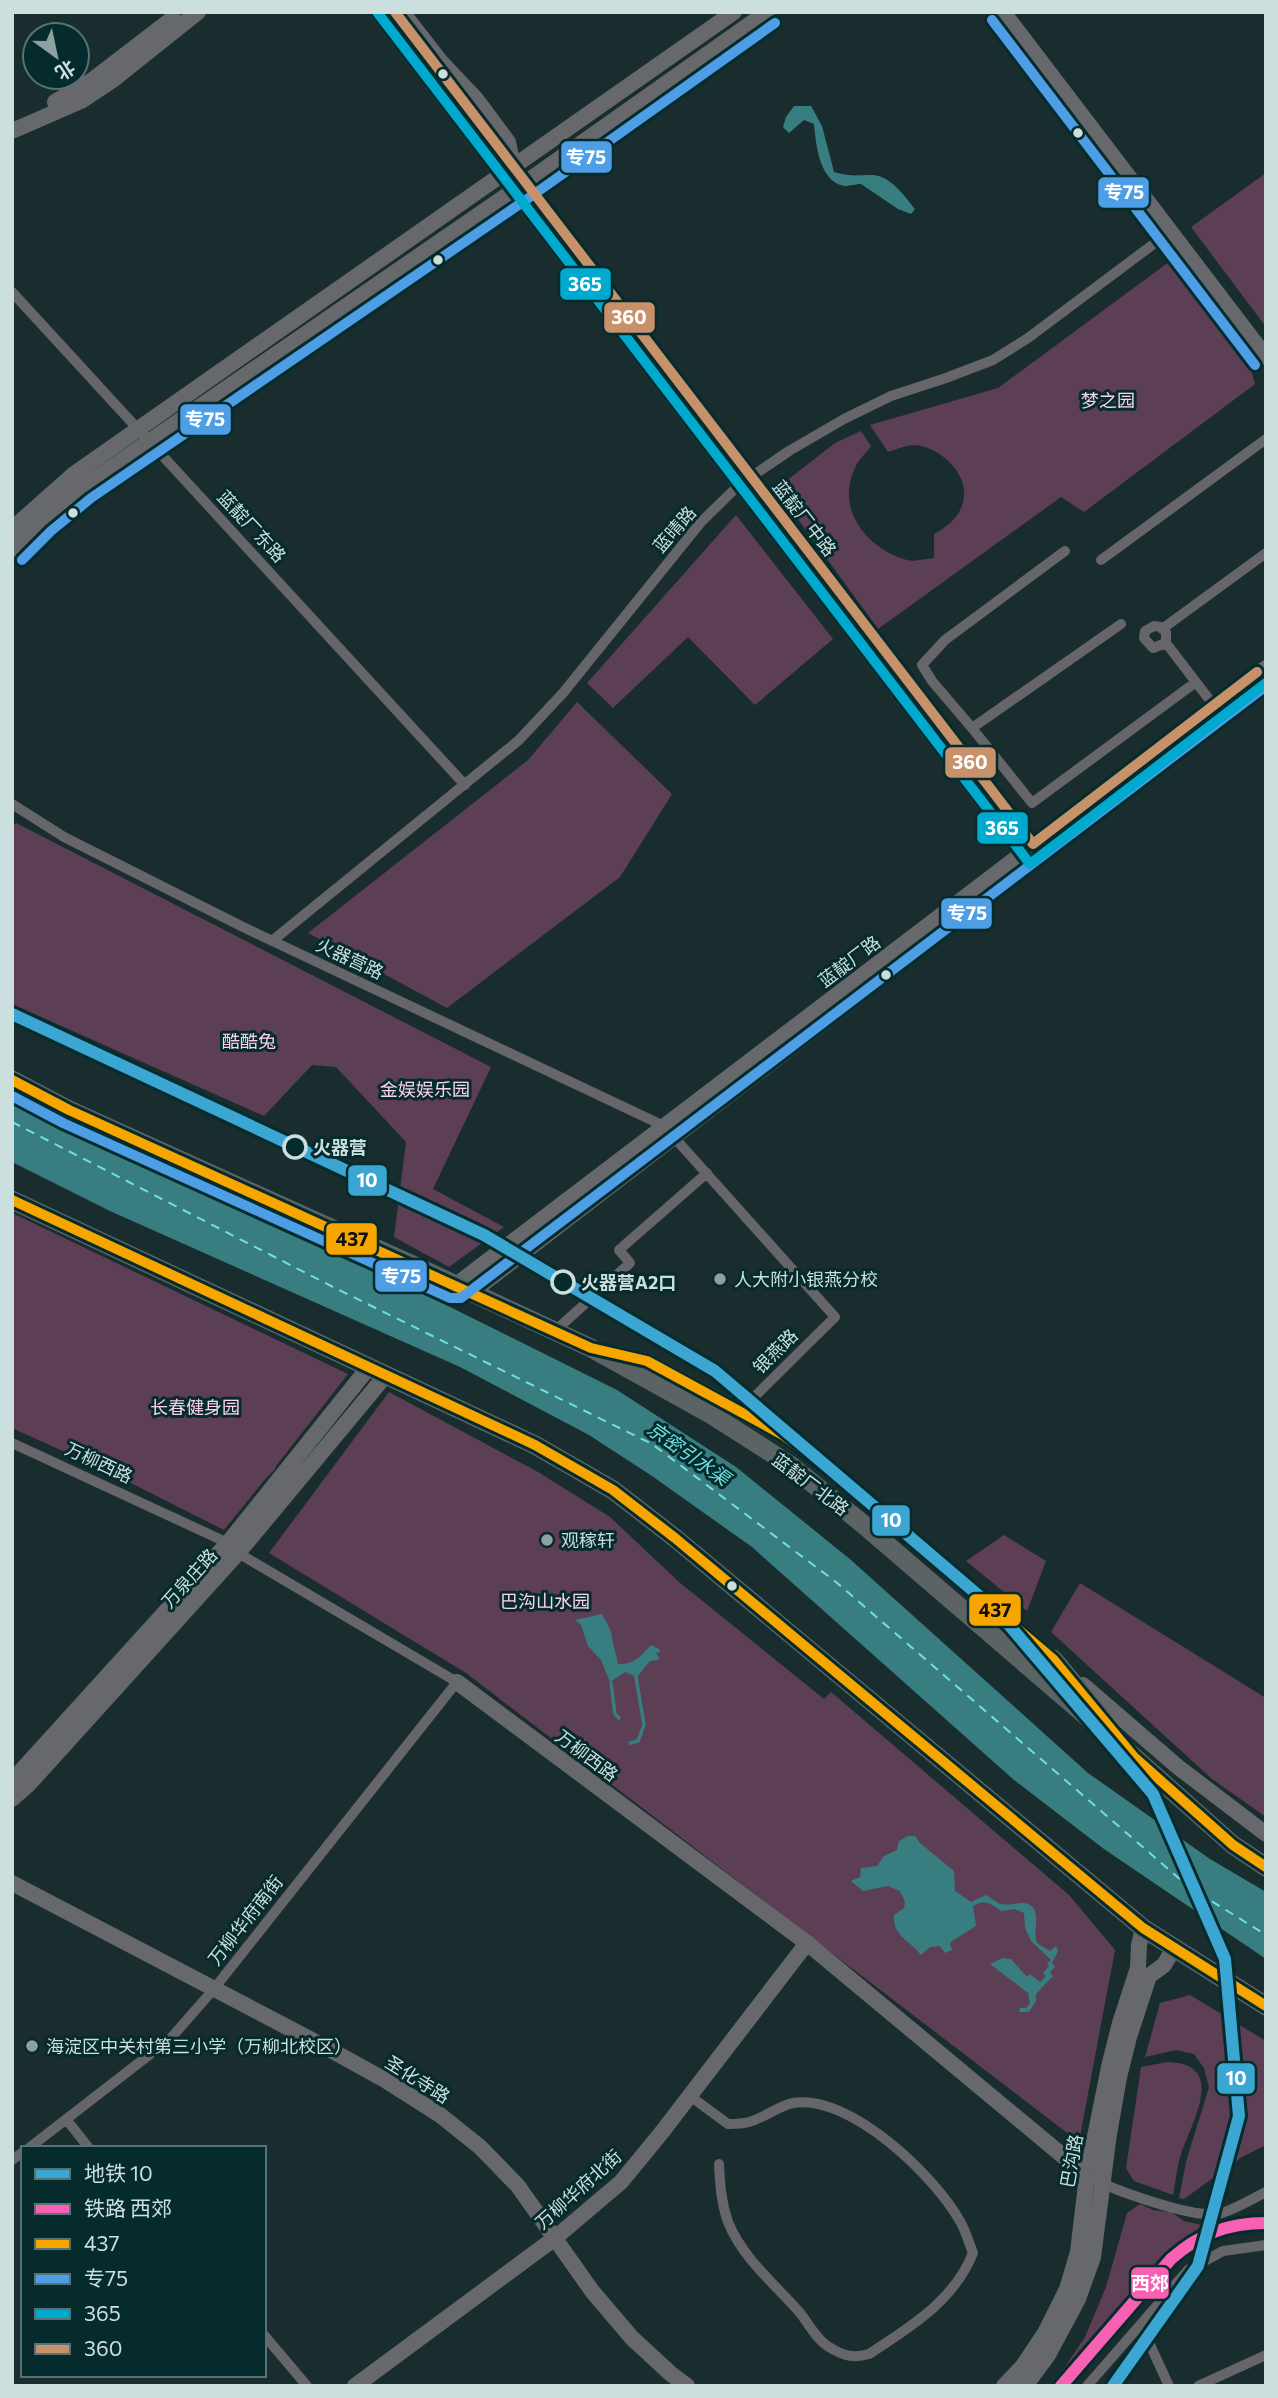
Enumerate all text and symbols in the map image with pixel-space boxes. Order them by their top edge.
north arrow [21,21,91,91]
text: 北 [51,56,80,85]
unlabelled marker [436,67,450,81]
unlabelled marker [1071,126,1085,140]
line badge: 专75 [560,140,613,174]
text: 专75 [566,145,606,168]
line badge: 专75 [1097,176,1150,209]
text: 专75 [1104,180,1144,203]
unlabelled marker [431,253,445,267]
line badge: 365 [559,267,612,301]
text: 365 [568,272,602,295]
line badge: 360 [603,301,656,334]
text: 360 [611,305,647,328]
park label: 梦之园 [1081,389,1135,411]
line badge: 专75 [179,403,232,436]
text: 专75 [185,407,225,430]
street label: 蓝靛厂中路 [769,476,841,560]
street label: 蓝靛厂东路 [213,486,291,566]
street label: 蓝晴路 [648,501,700,557]
unlabelled marker [66,506,80,520]
line badge: 360 [944,746,997,779]
text: 360 [952,750,988,773]
line badge: 365 [976,811,1029,845]
text: 365 [985,816,1019,839]
line badge: 专75 [940,897,993,930]
text: 专75 [947,901,987,924]
street label: 蓝靛厂路 [814,931,884,991]
street label: 火器营路 [313,933,387,983]
unlabelled marker [879,968,893,982]
park label: 酷酷兔 [222,1030,276,1052]
park label: 金娱娱乐园 [380,1078,470,1100]
marker: 火器营 [283,1135,307,1159]
place label: 火器营 [313,1136,367,1158]
line badge: 10 [347,1164,388,1197]
text: 10 [356,1168,378,1191]
line badge: 437 [325,1222,378,1256]
text: 437 [336,1227,369,1250]
line badge: 专75 [374,1259,428,1293]
text: 专75 [381,1264,421,1287]
place label: 人大附小银燕分校 [734,1268,878,1290]
marker: 火器营A2口 [551,1270,575,1294]
place label: 火器营A2口 [581,1271,676,1293]
marker: 人大附小银燕分校 [712,1271,728,1287]
street label: 银燕路 [748,1324,802,1378]
park label: 长春健身园 [150,1396,240,1418]
water label: 京密引水渠 [643,1416,737,1491]
street label: 万柳西路 [62,1437,136,1487]
street label: 蓝靛厂北路 [768,1448,854,1520]
line badge: 10 [871,1504,911,1537]
text: 10 [880,1508,902,1531]
place label: 观稼轩 [561,1529,615,1551]
marker: 观稼轩 [539,1532,555,1548]
street label: 万泉庄路 [157,1544,221,1612]
unlabelled marker [725,1579,739,1593]
park label: 巴沟山水园 [500,1590,590,1612]
line badge: 437 [968,1593,1022,1627]
text: 437 [979,1598,1012,1621]
street label: 万柳西路 [552,1725,622,1785]
street label: 万柳华府南街 [203,1871,287,1969]
place label: 海淀区中关村第三小学（万柳北校区） [46,2035,352,2057]
marker: 海淀区中关村第三小学（万柳北校区） [24,2038,40,2054]
street label: 圣化寺路 [382,2051,454,2107]
line badge: 10 [1216,2062,1256,2095]
text: 10 [1225,2066,1247,2089]
street label: 巴沟路 [1055,2133,1087,2189]
street label: 万柳华府北街 [531,2145,625,2233]
legend [21,2146,266,2377]
text: 地铁 10 [84,2160,153,2185]
text: 铁路 西郊 [84,2195,172,2220]
text: 437 [84,2230,120,2255]
text: 专75 [84,2265,128,2290]
line badge: 西郊 [1130,2266,1170,2300]
text: 西郊 [1131,2271,1169,2294]
text: 365 [84,2300,121,2325]
text: 360 [84,2335,122,2360]

